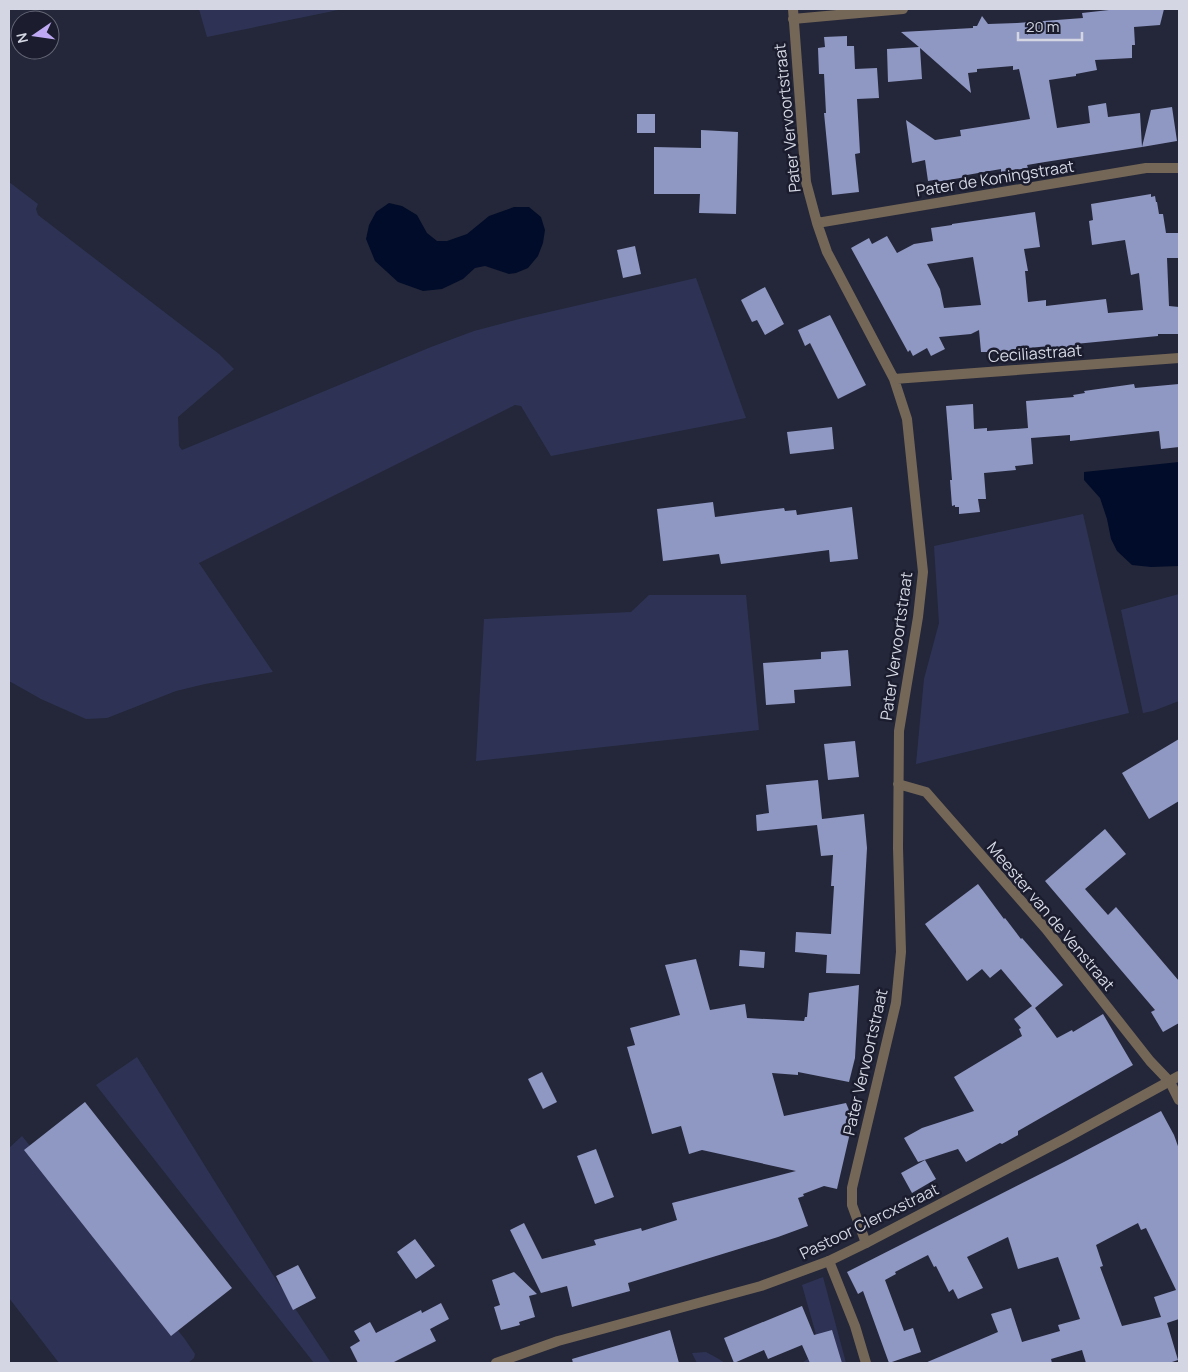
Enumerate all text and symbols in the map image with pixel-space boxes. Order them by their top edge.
north arrow [10,10,60,60]
scale bar [1018,10,1082,42]
text: 20 m [1026,16,1059,37]
text: N [11,31,32,45]
street label: Pater Vervoortstraat [768,42,806,194]
street label: Pater de Koningstraat [914,155,1076,201]
street label: Ceciliastraat [987,339,1083,367]
street label: Pater Vervoortstraat [875,570,917,722]
street label: Meester van de Venstraat [982,837,1120,995]
street label: Pater Vervoortstraat [837,987,893,1137]
street label: Pastoor Clercxstraat [796,1178,942,1264]

